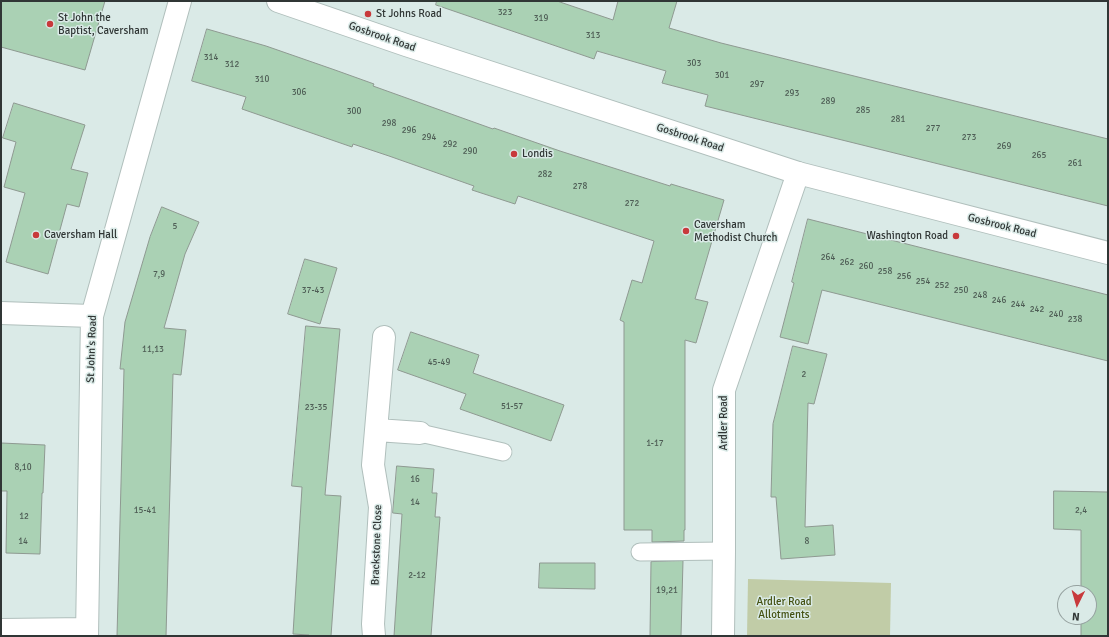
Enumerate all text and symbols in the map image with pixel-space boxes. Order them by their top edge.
place label: St Johns Road [376,7,442,21]
house number: 323 [498,8,512,18]
marker: St Johns Road [363,9,373,19]
place label: St John the Baptist, Caversham [58,11,149,37]
house number: 319 [534,14,548,24]
marker: St John the Baptist, Caversham [45,19,55,29]
street label: Gosbrook Road [347,19,417,55]
house number: 313 [586,31,600,41]
house number: 314 [204,53,218,63]
house number: 303 [687,59,701,69]
house number: 312 [225,60,239,70]
house number: 301 [715,71,729,81]
house number: 310 [255,75,269,85]
house number: 297 [750,80,764,90]
house number: 306 [292,88,306,98]
house number: 293 [785,89,799,99]
house number: 289 [821,97,835,107]
house number: 285 [856,106,870,116]
house number: 300 [347,107,361,117]
house number: 281 [891,115,905,125]
house number: 298 [382,119,396,129]
street label: Gosbrook Road [655,121,725,155]
house number: 277 [926,124,940,134]
house number: 296 [402,126,416,136]
house number: 294 [422,133,436,143]
house number: 273 [962,133,976,143]
house number: 292 [443,140,457,150]
house number: 269 [997,142,1011,152]
house number: 290 [463,147,477,157]
place label: Londis [522,147,553,161]
marker: Londis [509,149,519,159]
house number: 265 [1032,151,1046,161]
house number: 261 [1068,159,1082,169]
house number: 282 [538,170,552,180]
house number: 278 [573,182,587,192]
house number: 272 [625,199,639,209]
street label: Gosbrook Road [966,211,1038,241]
place label: Caversham Methodist Church [694,218,777,244]
house number: 5 [173,222,177,232]
marker: Caversham Methodist Church [681,226,691,236]
place label: Caversham Hall [44,228,117,242]
place label: Washington Road [866,229,948,243]
marker: Caversham Hall [31,230,41,240]
marker: Washington Road [951,231,961,241]
house number: 264 [821,253,835,263]
house number: 262 [840,258,854,268]
house number: 260 [859,262,873,272]
house number: 258 [878,267,892,277]
house number: 7,9 [153,270,165,280]
house number: 256 [897,272,911,282]
house number: 254 [916,277,930,287]
house number: 252 [935,281,949,291]
house number: 37-43 [302,286,324,296]
house number: 250 [954,286,968,296]
house number: 248 [973,291,987,301]
house number: 246 [992,296,1006,306]
house number: 244 [1011,300,1025,310]
house number: 242 [1030,305,1044,315]
house number: 240 [1049,310,1063,320]
street label: St John's Road [84,315,100,383]
house number: 238 [1068,315,1082,325]
house number: 11,13 [142,345,164,355]
house number: 45-49 [428,358,450,368]
house number: 2 [802,370,806,380]
street label: Ardler Road [717,395,731,451]
house number: 51-57 [501,402,523,412]
house number: 23-35 [305,403,327,413]
house number: 1-17 [646,439,664,449]
house number: 8,10 [14,463,32,473]
house number: 16 [410,475,420,485]
house number: 14 [410,498,420,508]
street label: Brackstone Close [369,504,385,586]
house number: 15-41 [134,506,156,516]
house number: 2,4 [1075,506,1087,516]
house number: 12 [19,512,29,522]
house number: 14 [18,537,28,547]
house number: 8 [805,537,809,547]
house number: 2-12 [408,571,426,581]
north arrow [1057,585,1097,625]
house number: 19,21 [656,586,678,596]
park label: Ardler Road Allotments [756,595,812,621]
text: N [1072,610,1080,623]

